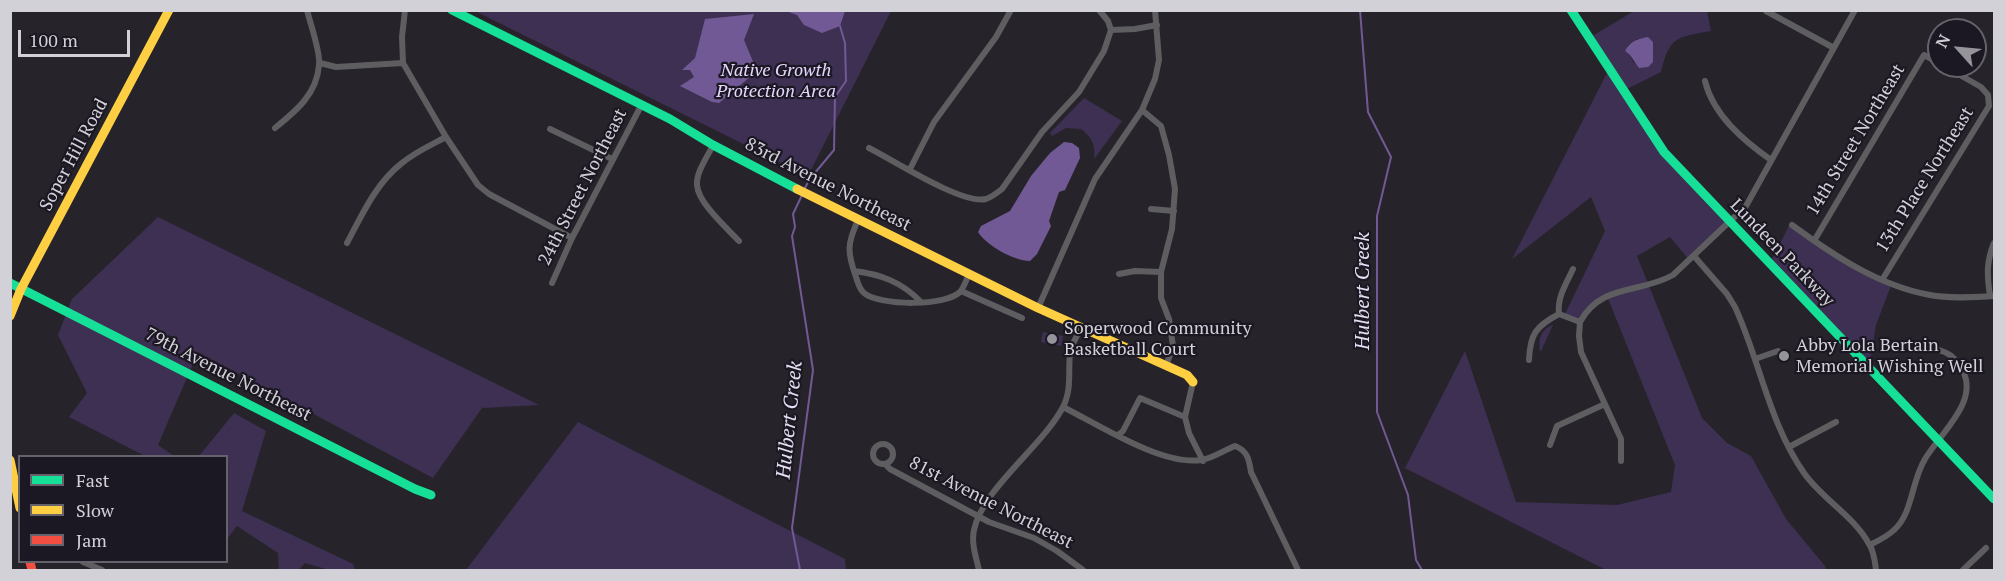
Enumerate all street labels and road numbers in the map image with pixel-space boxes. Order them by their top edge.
street label: 14th Street Northeast [1802,60,1910,220]
street label: Soper Hill Road [35,95,113,215]
street label: 13th Place Northeast [1871,103,1979,257]
street label: 24th Street Northeast [534,105,632,269]
street label: 83rd Avenue Northeast [741,134,915,236]
street label: Lundeen Parkway [1725,195,1839,311]
street label: 79th Avenue Northeast [141,324,315,426]
street label: 81st Avenue Northeast [905,452,1077,554]

